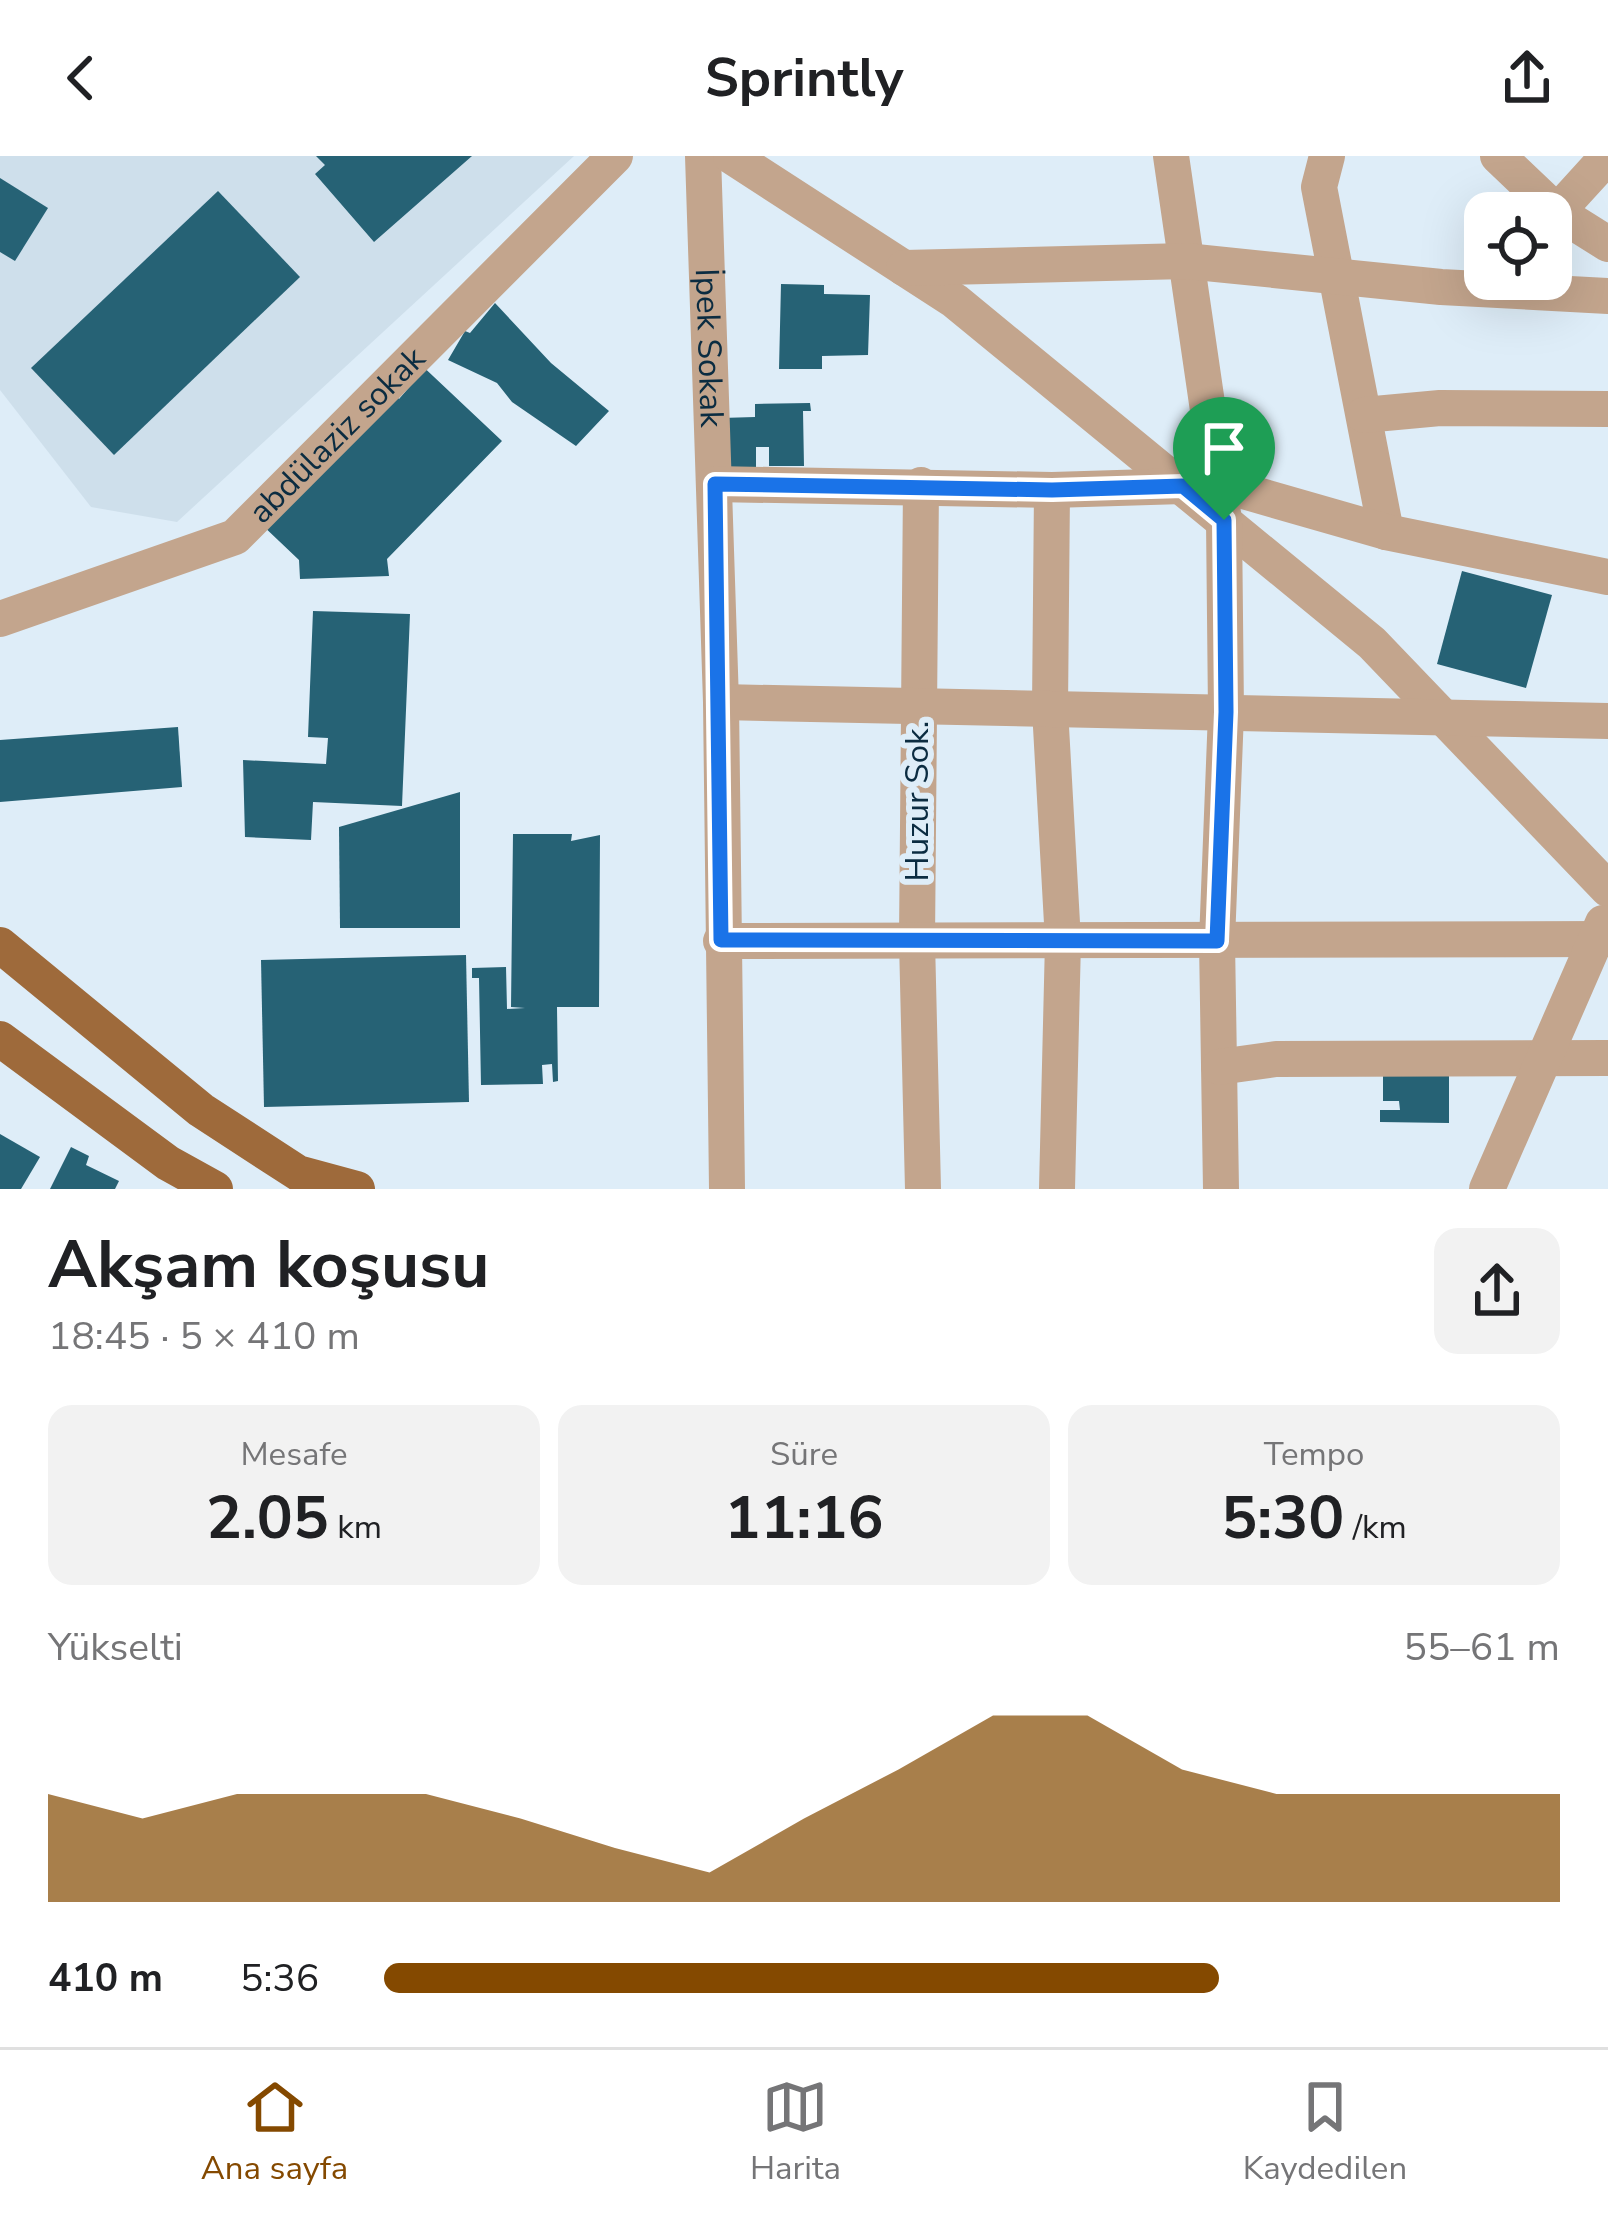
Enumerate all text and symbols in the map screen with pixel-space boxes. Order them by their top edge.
text: Sprintly [705,41,903,115]
icon: back [48,45,114,111]
icon: share [1494,45,1560,111]
map controls [1464,192,1572,300]
button: locate [1464,192,1572,300]
street label: İpek Sokak [684,268,734,429]
street label: abdülaziz sokak [239,336,435,533]
pin [1173,397,1275,520]
icon: arrive [1191,415,1257,481]
street label: Huzur Sok. [895,721,940,881]
text: Akşam koşusu [48,1220,490,1310]
button: share [1434,1228,1560,1354]
text: 18:45 · 5 × 410 m [48,1310,360,1363]
text: Mesafe [240,1432,348,1477]
text: Süre [770,1432,838,1477]
text: Tempo [1264,1432,1364,1477]
text: 2.05 [206,1477,329,1559]
text: 11:16 [725,1477,883,1559]
text: 5:30 [1221,1477,1344,1559]
text: km [329,1505,382,1550]
text: /km [1344,1505,1407,1550]
text: Yükselti [48,1621,183,1674]
text: 55–61 m [1403,1621,1560,1674]
text: 410 m [48,1952,163,2005]
text: 5:36 [240,1952,319,2005]
tab: Ana sayfa [201,2074,348,2191]
tab: Harita [750,2074,841,2191]
tab: Kaydedilen [1243,2074,1407,2191]

